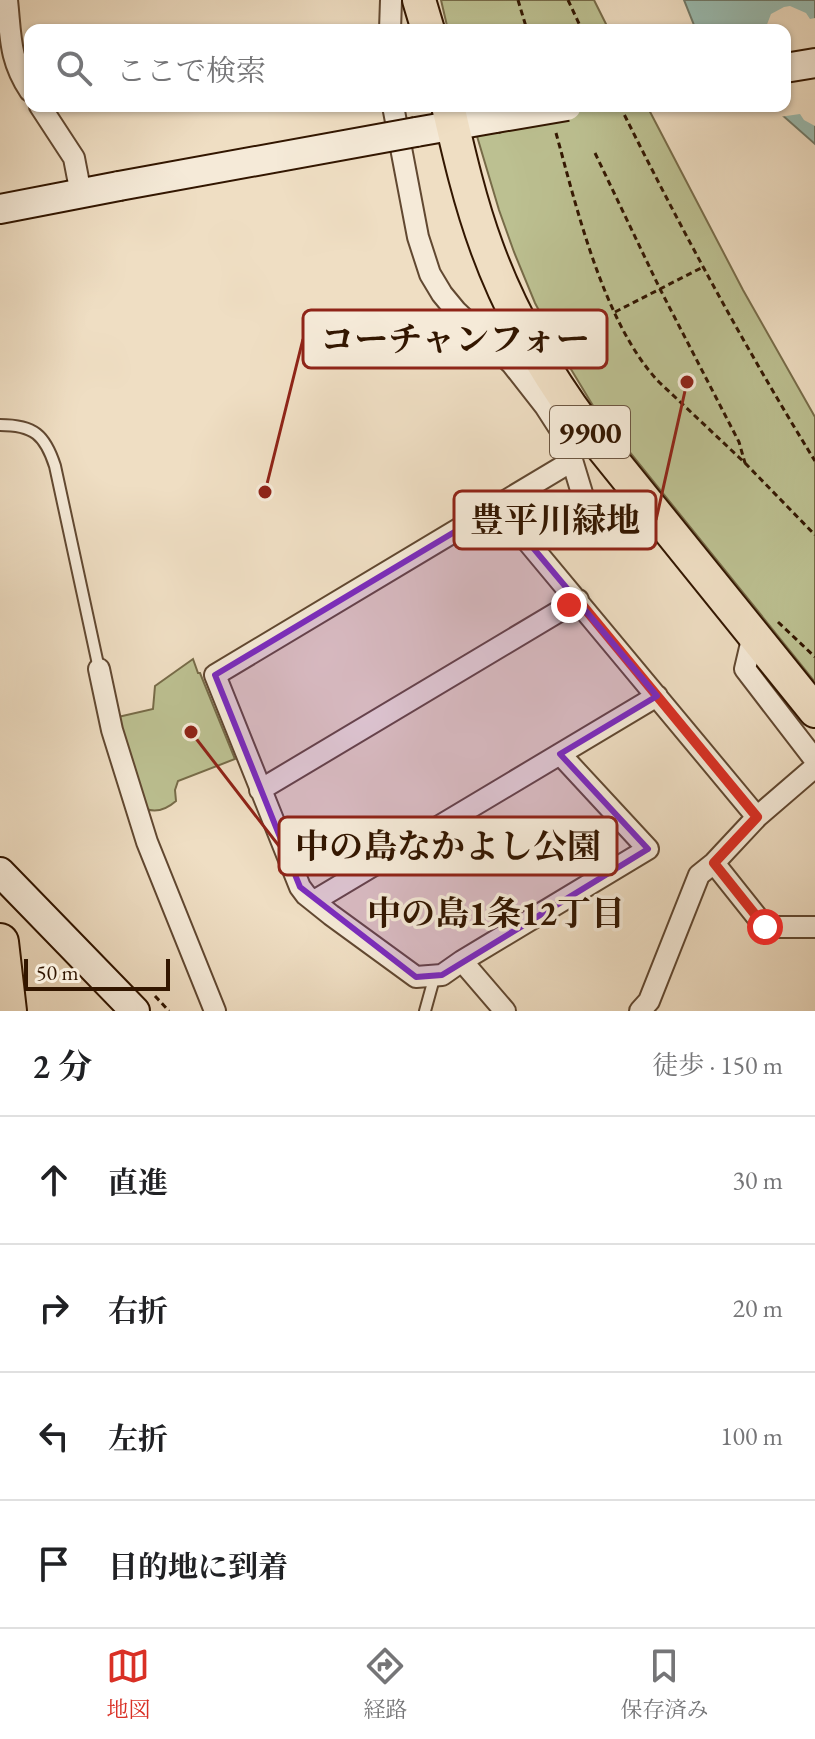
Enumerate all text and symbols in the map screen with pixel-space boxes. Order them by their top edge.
search box [24,24,791,112]
icon: search [52,46,96,90]
text: ここで検索 [116,51,266,90]
callout: コーチャンフォー [303,310,607,368]
text: コーチャンフォー [320,317,590,361]
road number: 9900 [550,406,630,458]
callout: 豊平川緑地 [454,491,656,549]
text: 豊平川緑地 [470,498,640,542]
route end [551,587,587,623]
callout: 中の島なかよし公園 [279,817,617,875]
text: 中の島なかよし公園 [295,824,601,868]
district label: 中の島1条12丁目 [367,891,625,935]
route start [747,909,783,945]
scale bar [24,955,170,991]
text: 50 m [36,958,79,987]
text: 2 分 [32,1044,92,1088]
text: 徒歩 · 150 m [653,1048,783,1082]
icon: ahead [32,1158,76,1202]
text: 直進 [108,1163,168,1202]
text: 30 m [733,1163,783,1197]
icon: right [32,1286,76,1330]
text: 右折 [108,1291,168,1330]
text: 20 m [733,1291,783,1325]
icon: left [32,1414,76,1458]
text: 左折 [108,1419,168,1458]
text: 100 m [720,1419,783,1453]
icon: arrive [32,1542,76,1586]
text: 目的地に到着 [108,1547,288,1586]
tab: 地図 [106,1644,151,1724]
tab: 経路 [363,1644,408,1724]
tab: 保存済み [620,1644,709,1724]

